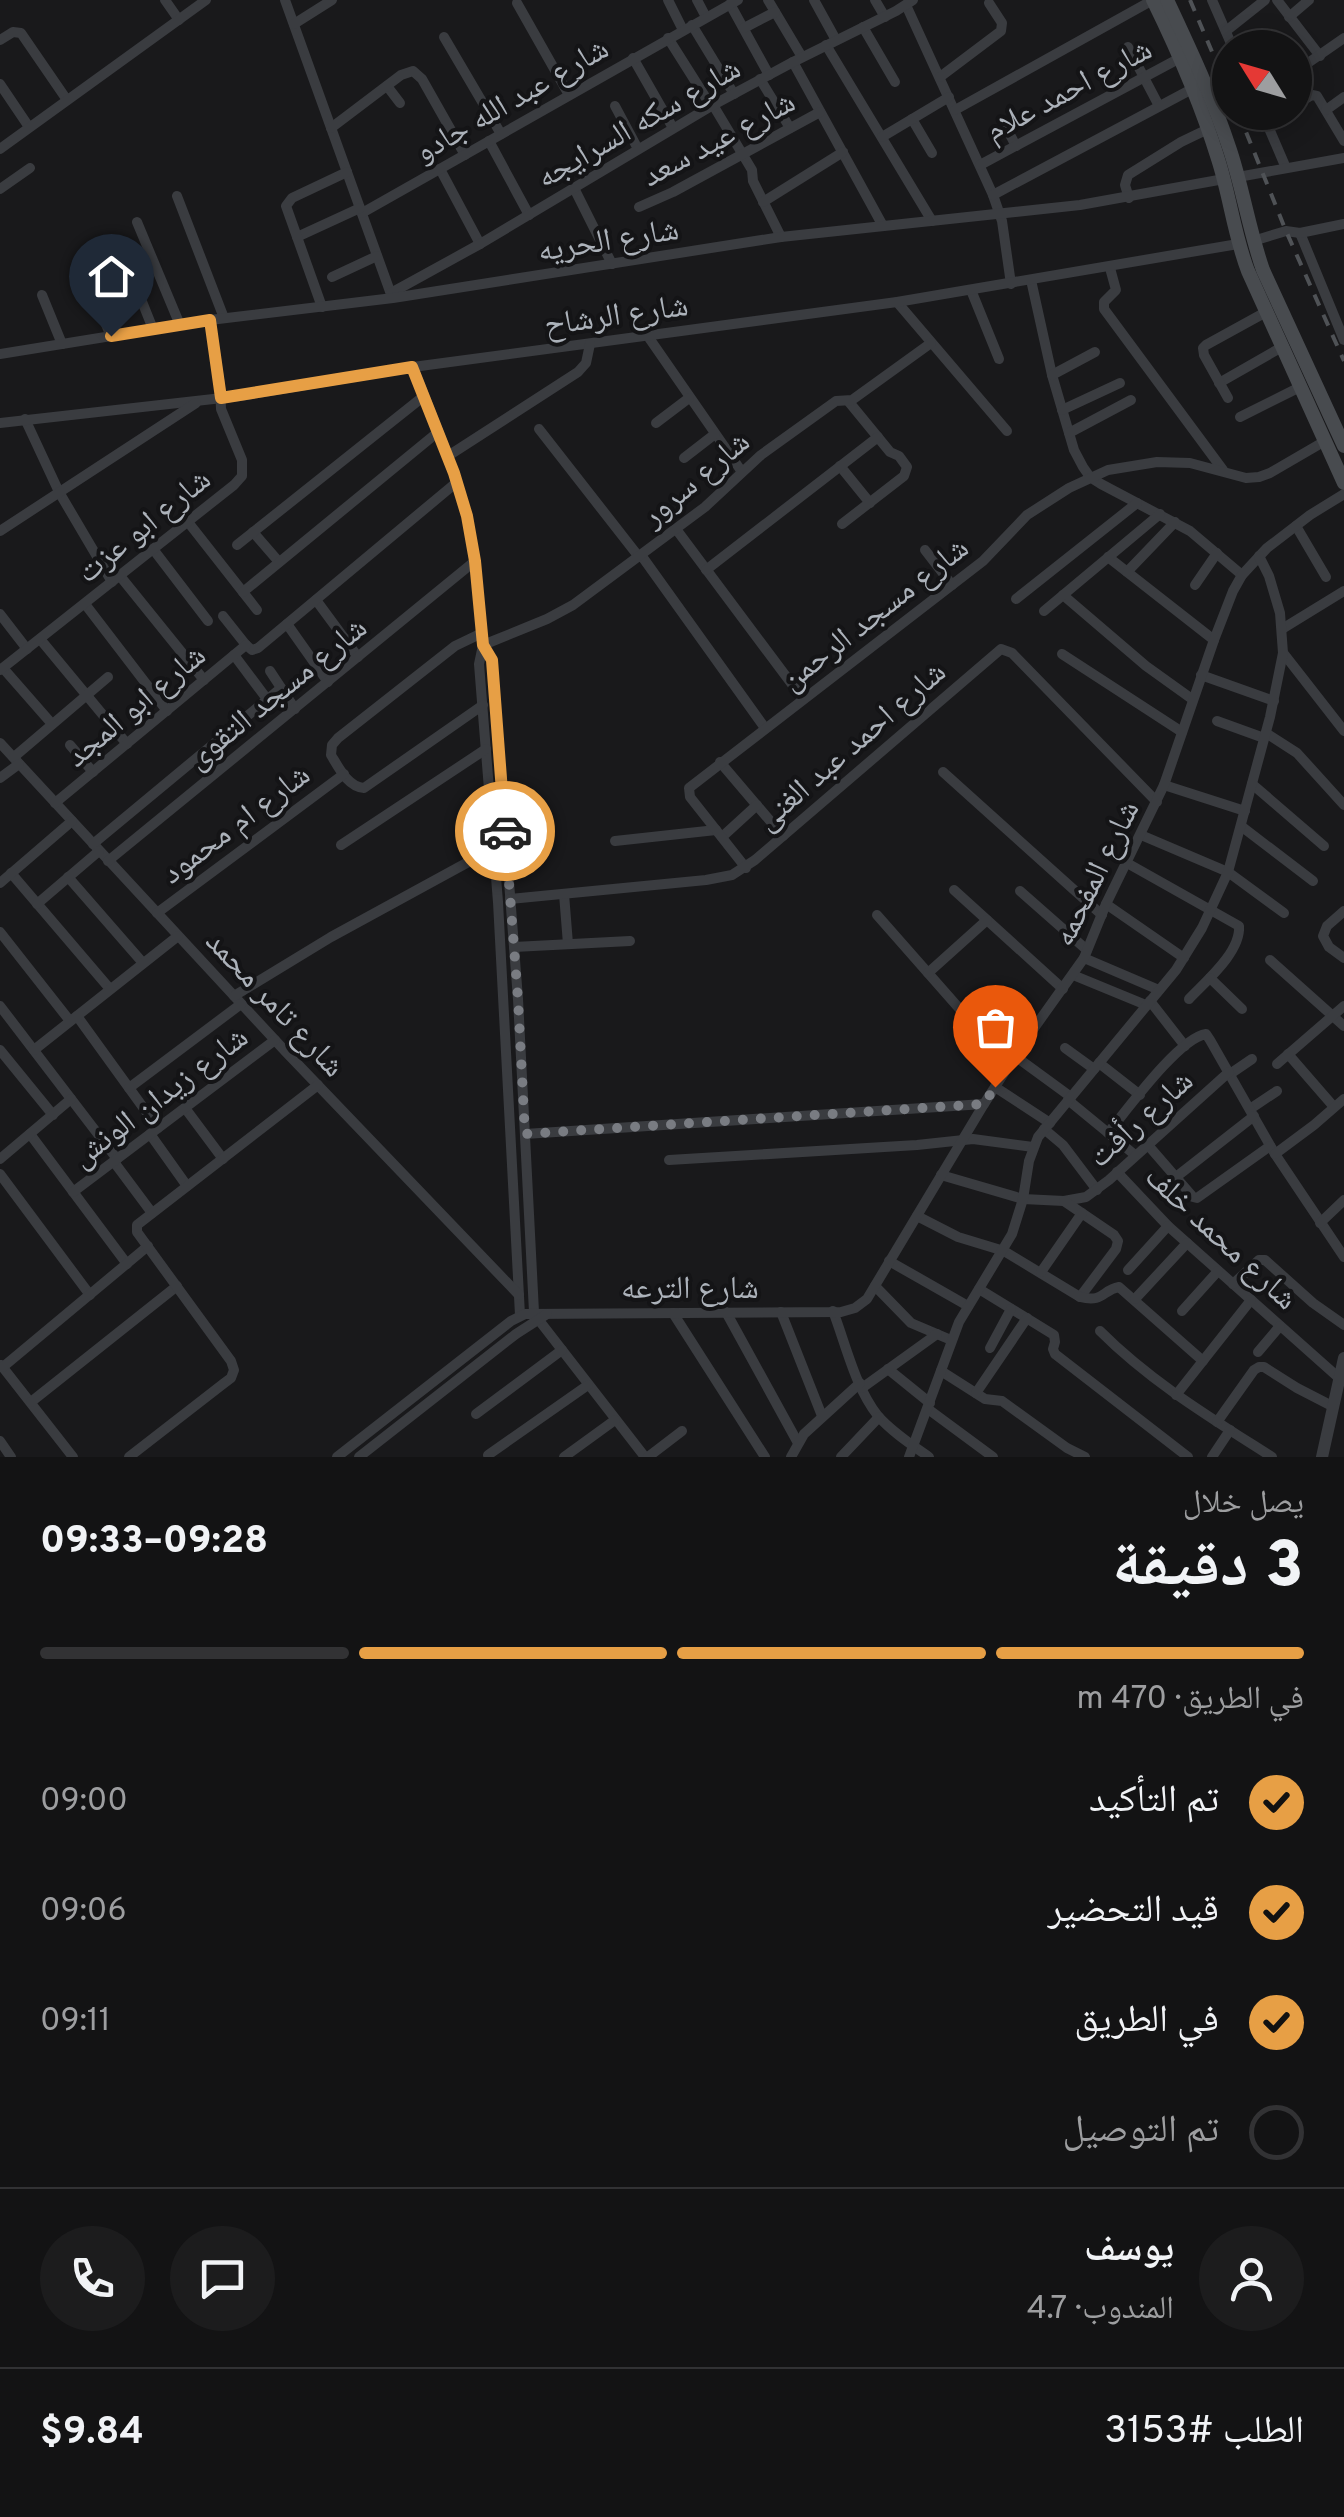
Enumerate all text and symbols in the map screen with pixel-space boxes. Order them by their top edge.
street label: شارع عبد الله جادو [408,30,617,173]
north arrow [1212,30,1312,130]
map controls [1212,30,1312,130]
street label: شارع احمد علام [979,31,1160,152]
street label: شارع سكه السرايجه [530,50,749,199]
street label: شارع عيد سعد [636,84,803,198]
street label: شارع الحريه [535,211,682,273]
pin [69,234,154,337]
icon: home [84,249,139,304]
street label: شارع الرشاح [542,287,691,347]
street label: شارع سرور [634,423,759,538]
street label: شارع ابو عزت [70,461,220,594]
street label: شارع مسجد الرحمن [774,529,978,701]
street label: شارع مسجد التقوى [179,609,376,779]
street label: شارع ابو المجد [58,637,215,778]
street label: شارع احمد عبد الغنى [749,654,955,841]
street label: شارع ام محمود [154,756,319,894]
courier [455,781,555,881]
street label: شارع المفحمه [1045,795,1150,954]
icon: car [478,804,533,859]
street label: شارع تامر محمد [195,923,352,1087]
pin [953,985,1038,1088]
icon: bag [968,1000,1023,1055]
street label: شارع زيدان الونش [64,1019,257,1178]
street label: شارع رأفت [1080,1061,1203,1178]
street label: شارع محمد خلف [1135,1158,1305,1320]
street label: شارع الترعه [621,1270,759,1310]
text: يصل خلال [1183,1484,1304,1524]
text: 09:28–09:33 [40,1518,268,1567]
text: 3 دقيقة [1112,1528,1304,1610]
text: في الطريق · 470 m [1077,1680,1304,1720]
icon: check [1249,1775,1304,1830]
text: تم التأكيد [1089,1777,1219,1826]
text: 09:00 [40,1782,128,1822]
icon: check [1249,1885,1304,1940]
text: قيد التحضير [1048,1887,1219,1936]
text: 09:06 [40,1892,127,1932]
icon: check [1249,1995,1304,2050]
text: في الطريق [1074,1997,1219,2046]
text: 09:11 [40,2002,111,2042]
text: تم التوصيل [1062,2107,1219,2156]
button: phone [40,2226,145,2331]
button: chat [170,2226,275,2331]
text: يوسف [1084,2226,1174,2275]
button: person [1199,2226,1304,2331]
text: المندوب · 4.7 [1027,2290,1174,2330]
text: الطلب #3153 [1104,2408,1304,2457]
text: $9.84 [40,2409,144,2458]

